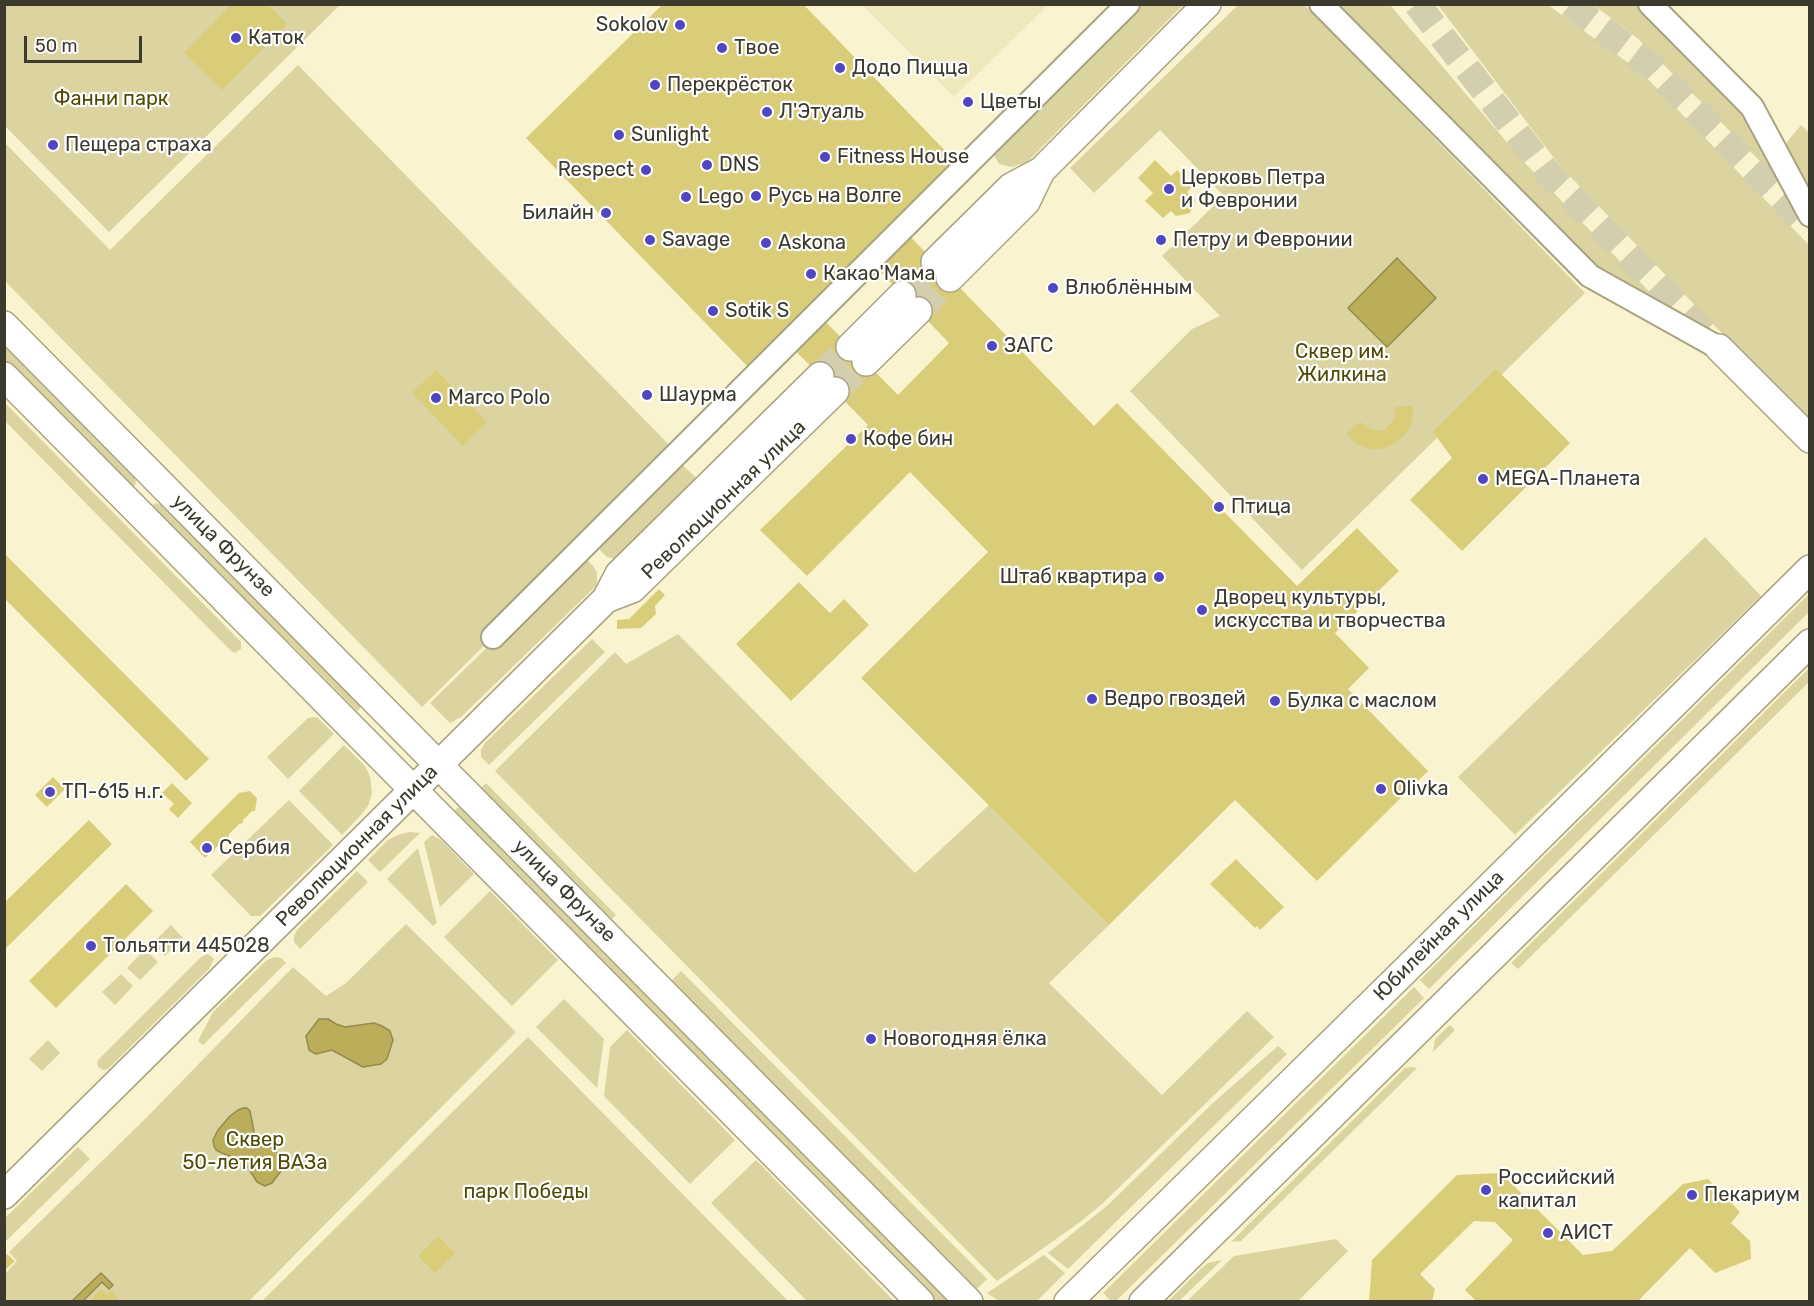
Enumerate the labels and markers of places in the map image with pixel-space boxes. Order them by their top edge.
place label: Sokolov [596,13,668,37]
marker: Sokolov [673,18,687,32]
place label: Каток [248,26,304,50]
marker: Каток [229,31,243,45]
place label: Твое [734,36,779,60]
marker: Твое [715,41,729,55]
place label: Додо Пицца [852,56,968,80]
marker: Додо Пицца [833,61,847,75]
place label: Перекрёсток [667,73,793,97]
marker: Перекрёсток [648,78,662,92]
place label: Цветы [980,90,1041,114]
marker: Цветы [961,95,975,109]
place label: Л'Этуаль [779,100,864,124]
marker: Л'Этуаль [760,105,774,119]
place label: Sunlight [631,123,709,147]
marker: Sunlight [612,128,626,142]
place label: Пещера страха [65,133,212,157]
marker: Пещера страха [46,138,60,152]
place label: Fitness House [837,145,969,169]
marker: Fitness House [818,150,832,164]
place label: DNS [719,153,759,177]
place label: Respect [558,158,634,182]
marker: DNS [700,158,714,172]
marker: Respect [639,163,653,177]
place label: Церковь Петра и Февронии [1181,166,1325,213]
marker: Церковь Петра и Февронии [1162,182,1176,196]
place label: Русь на Волге [768,184,901,208]
place label: Lego [698,185,744,209]
marker: Русь на Волге [749,189,763,203]
marker: Lego [679,190,693,204]
place label: Билайн [522,201,594,225]
marker: Билайн [599,206,613,220]
place label: Savage [662,228,730,252]
place label: Петру и Февронии [1173,228,1353,252]
place label: Askona [778,231,846,255]
marker: Savage [643,233,657,247]
marker: Петру и Февронии [1154,233,1168,247]
marker: Askona [759,236,773,250]
place label: Какао'Мама [823,262,935,286]
marker: Какао'Мама [804,267,818,281]
place label: Влюблённым [1065,276,1192,300]
marker: Влюблённым [1046,281,1060,295]
place label: Sotik S [725,299,789,323]
marker: Sotik S [706,304,720,318]
place label: ЗАГС [1004,334,1053,358]
marker: ЗАГС [985,339,999,353]
place label: Шаурма [659,383,737,407]
place label: Marco Polo [448,386,550,410]
marker: Шаурма [640,388,654,402]
marker: Marco Polo [429,391,443,405]
place label: Кофе бин [863,427,953,451]
marker: Кофе бин [844,432,858,446]
place label: MEGA-Планета [1495,467,1640,491]
marker: MEGA-Планета [1476,472,1490,486]
place label: Птица [1231,495,1291,519]
marker: Птица [1212,500,1226,514]
place label: Штаб квартира [1000,565,1147,589]
marker: Штаб квартира [1152,570,1166,584]
place label: Дворец культуры, искусства и творчества [1214,586,1446,633]
marker: Дворец культуры, искусства и творчества [1195,603,1209,617]
place label: Ведро гвоздей [1104,687,1246,711]
place label: Булка с маслом [1287,689,1437,713]
marker: Ведро гвоздей [1085,692,1099,706]
marker: Булка с маслом [1268,694,1282,708]
place label: Olivka [1393,777,1448,801]
place label: ТП-615 н.г. [62,780,164,804]
marker: Olivka [1374,782,1388,796]
marker: ТП-615 н.г. [43,785,57,799]
place label: Сербия [219,836,290,860]
marker: Сербия [200,841,214,855]
place label: Тольятти 445028 [103,934,270,958]
marker: Тольятти 445028 [84,939,98,953]
place label: Новогодняя ёлка [883,1027,1047,1051]
marker: Новогодняя ёлка [864,1032,878,1046]
place label: Российский капитал [1498,1166,1615,1213]
marker: Российский капитал [1479,1183,1493,1197]
place label: Пекариум [1704,1183,1800,1207]
marker: Пекариум [1685,1188,1699,1202]
place label: АИСТ [1560,1221,1613,1245]
marker: АИСТ [1541,1226,1555,1240]

